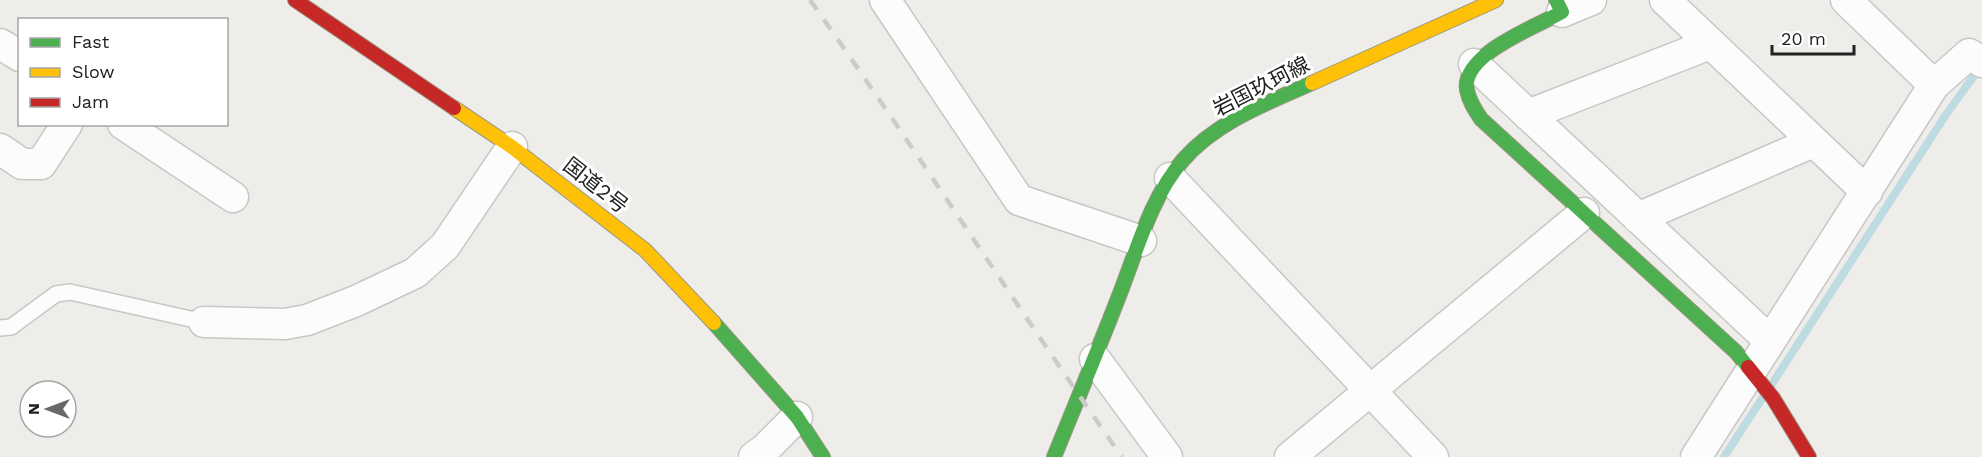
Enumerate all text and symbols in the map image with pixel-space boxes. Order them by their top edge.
legend [18,18,228,126]
scale bar [1772,18,1854,56]
text: 20 m [1781,28,1826,49]
text: Fast [72,31,110,52]
street label: 岩国玖珂線 [1209,51,1313,121]
text: Slow [72,61,115,82]
text: Jam [72,91,109,112]
street label: 国道2号 [559,152,633,218]
north arrow [18,379,78,439]
text: N [24,403,43,415]

